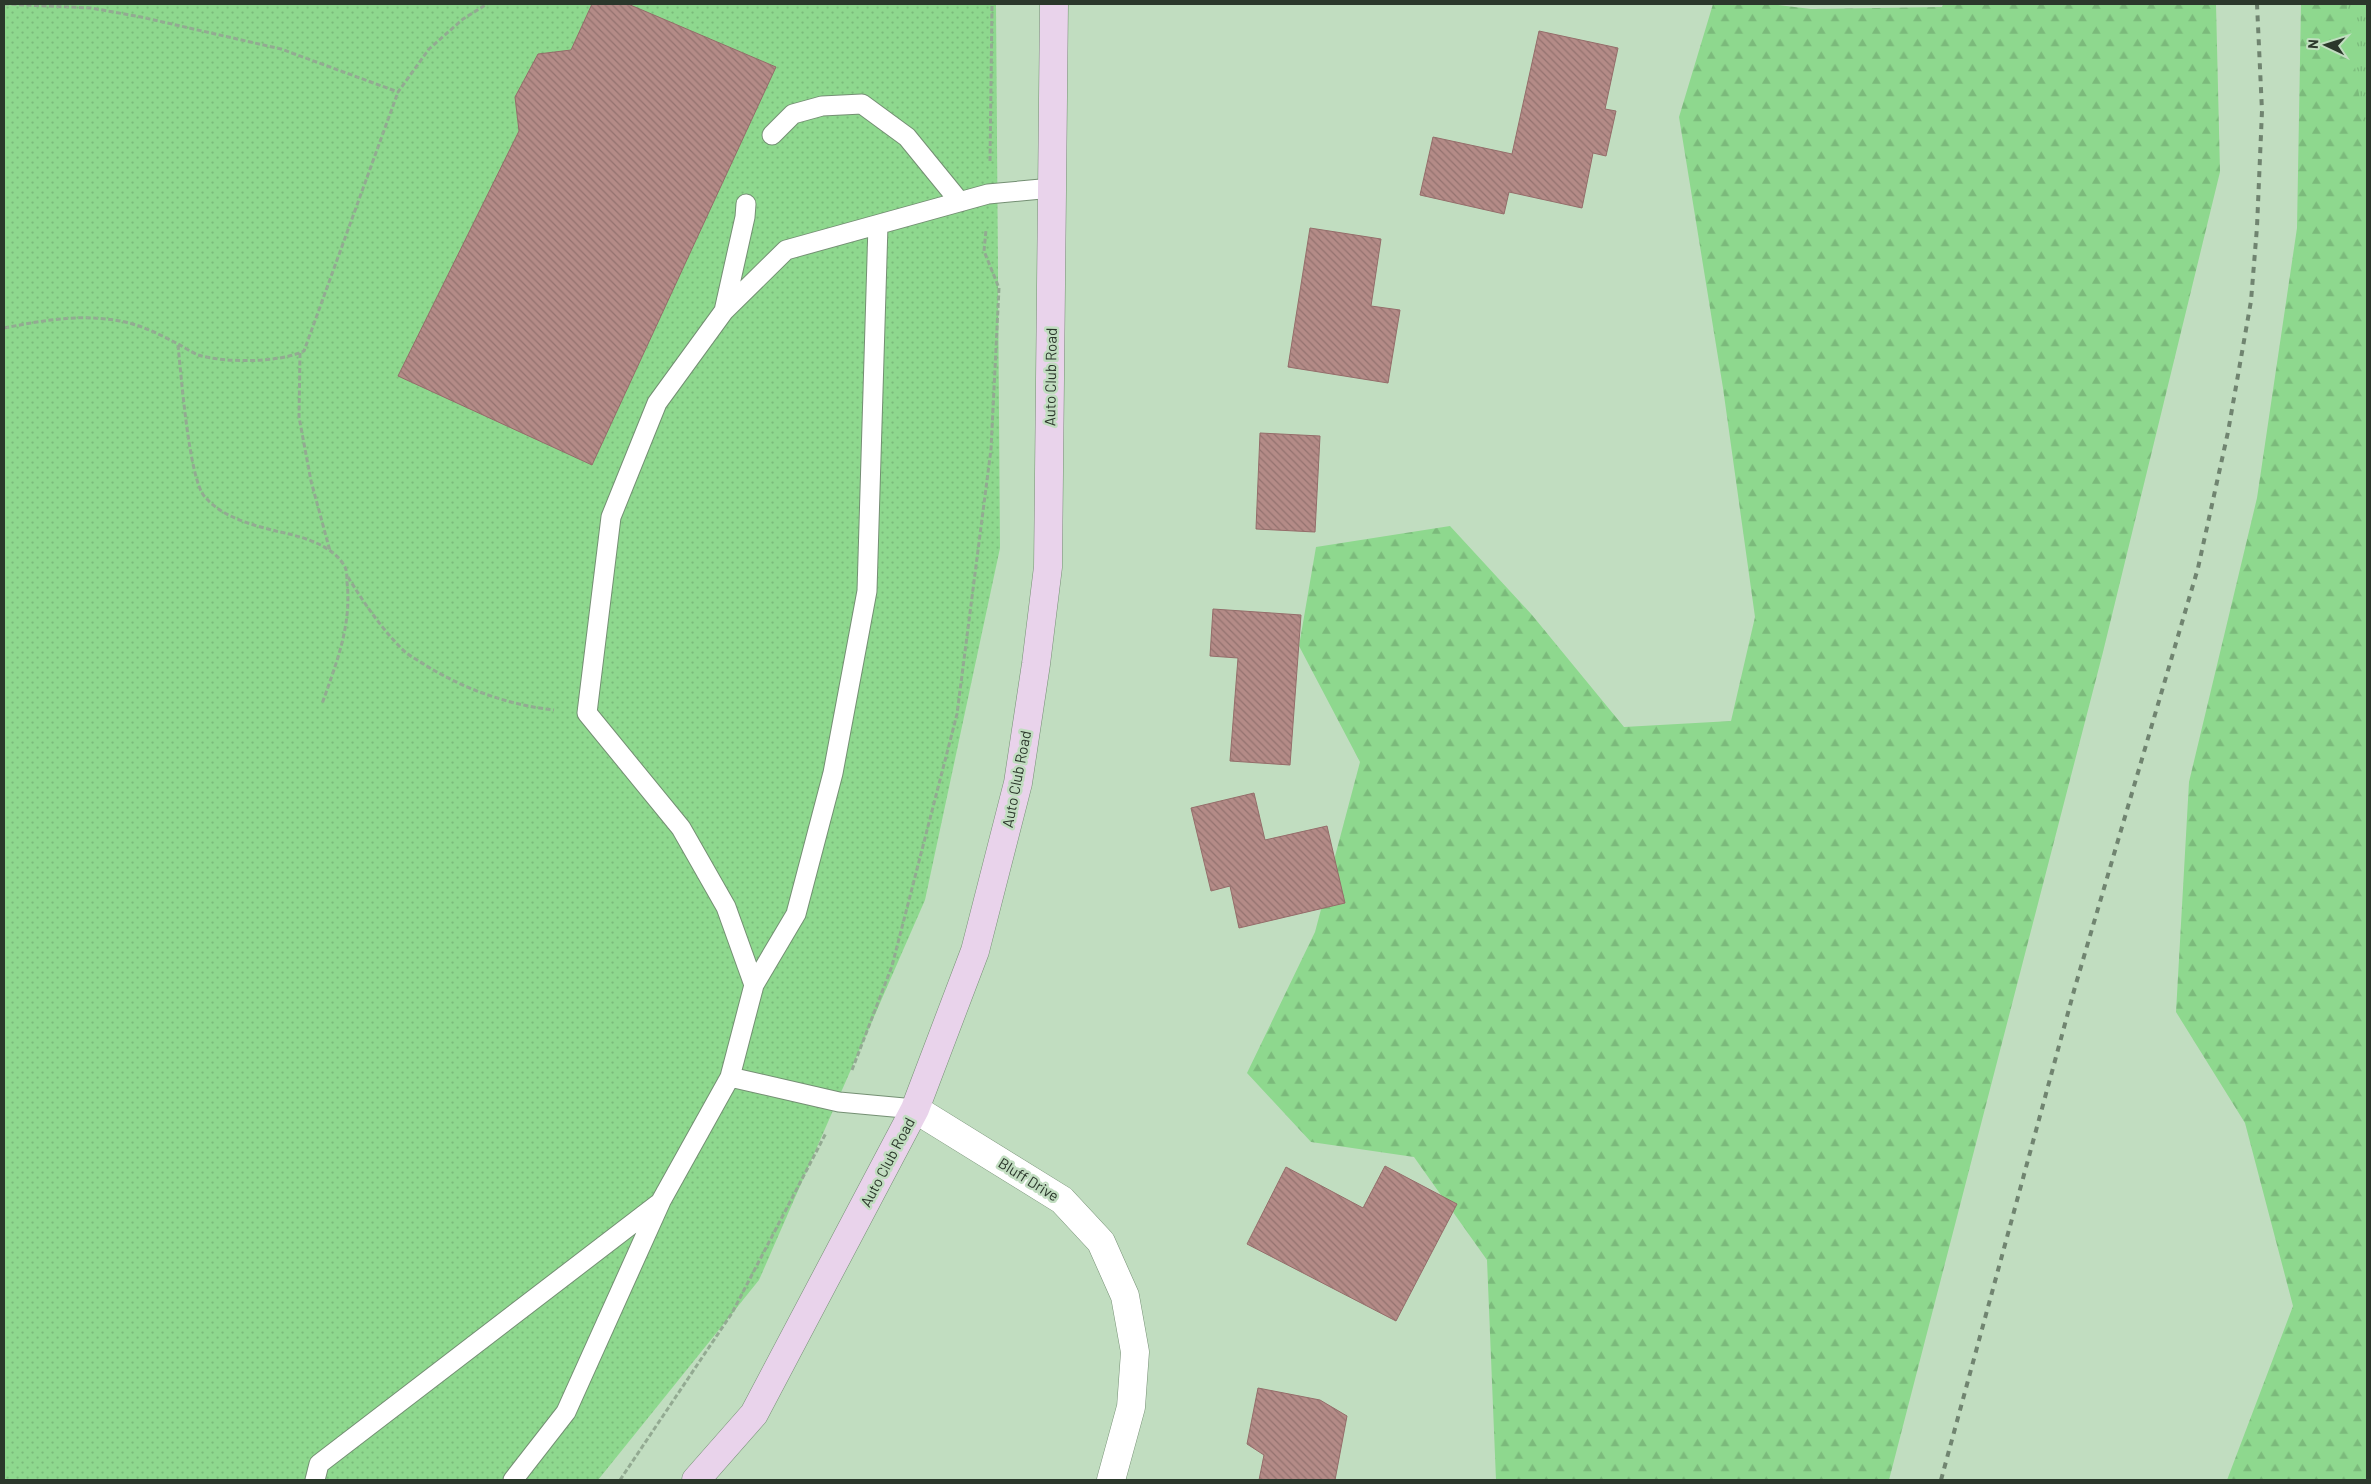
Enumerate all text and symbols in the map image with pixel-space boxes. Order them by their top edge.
north arrow [2301,20,2351,70]
text: N [2304,39,2321,49]
street label: Auto Club Road [1040,328,1060,426]
street label: Auto Club Road [998,729,1034,829]
street label: Auto Club Road [856,1114,918,1210]
street label: Bluff Drive [995,1153,1063,1205]

